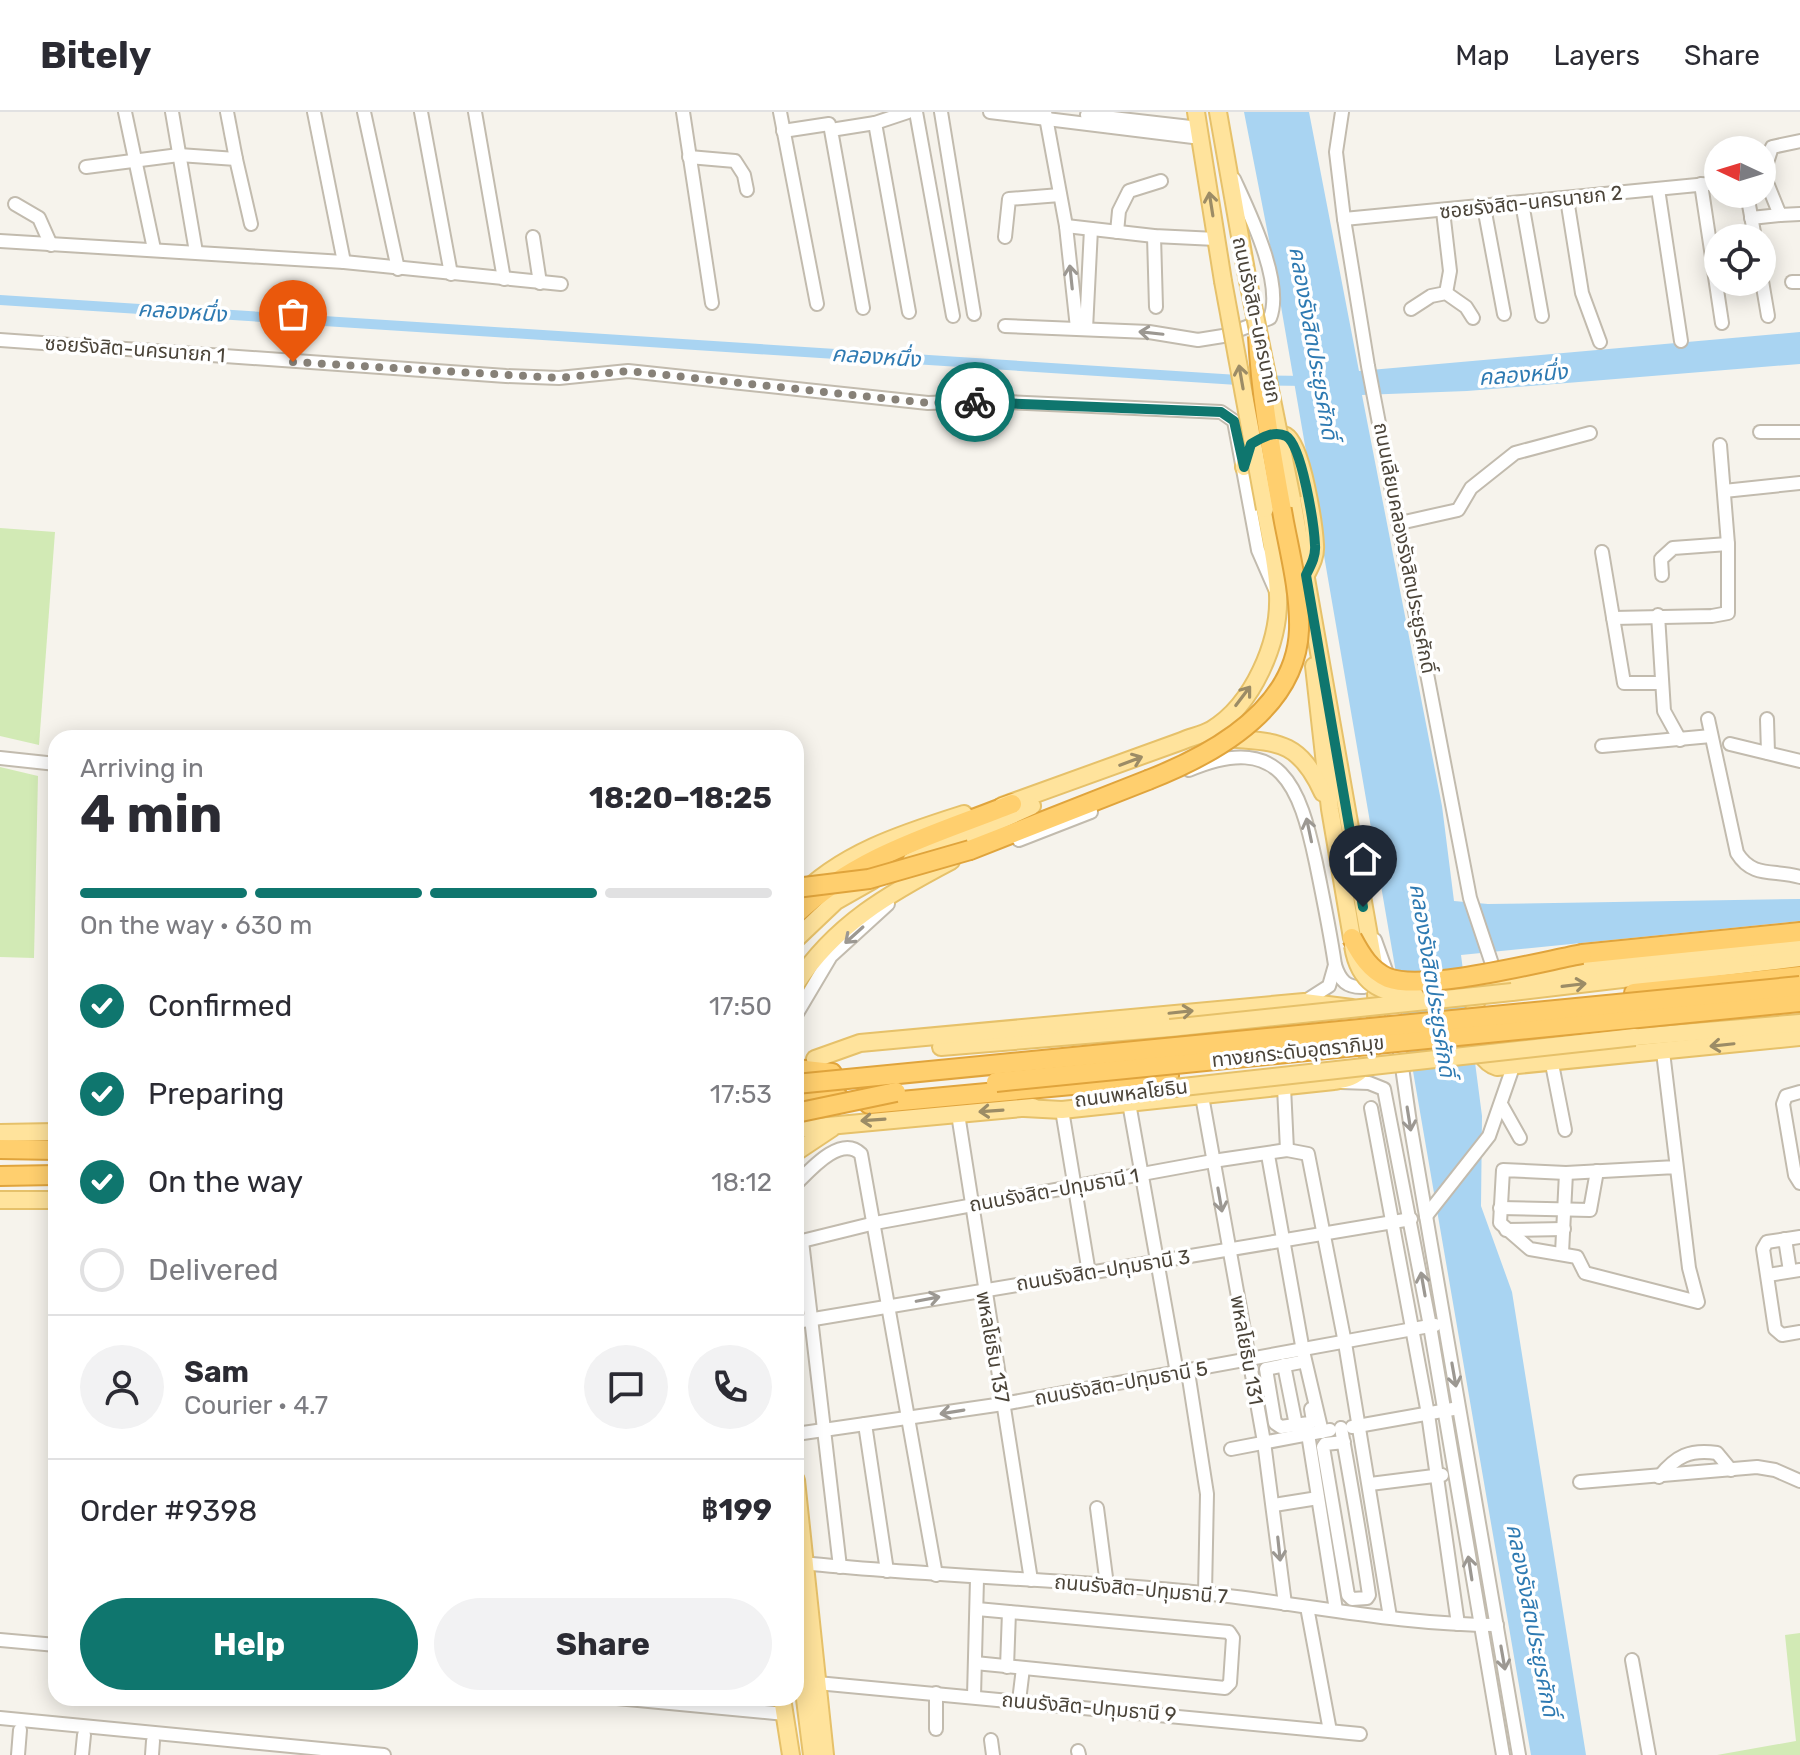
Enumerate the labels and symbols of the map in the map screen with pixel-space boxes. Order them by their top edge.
north arrow [1704,136,1776,208]
street label: ซอยรังสิต-นครนายก 2 [1438,180,1624,224]
one-way arrow [1203,192,1218,217]
street label: ถนนรังสิต-นครนายก [1228,235,1286,405]
water label: คลองรังสิตประยูรศักดิ์ [1283,244,1345,448]
one-way arrow [1064,264,1079,291]
pin [259,280,327,362]
water label: คลองหนึ่ง [137,293,228,328]
one-way arrow [1138,326,1164,341]
street label: ซอยรังสิต-นครนายก 1 [44,331,226,367]
water label: คลองหนึ่ง [831,338,922,373]
water label: คลองหนึ่ง [1478,356,1569,391]
courier [935,362,1015,442]
one-way arrow [1232,365,1247,390]
street label: ถนนเลียบคลองรังสิตประยูรศักดิ์ [1368,420,1441,676]
one-way arrow [1234,686,1251,707]
one-way arrow [1118,753,1143,767]
one-way arrow [1301,818,1316,843]
pin [1329,825,1397,907]
water label: คลองรังสิตประยูรศักดิ์ [1404,881,1462,1085]
one-way arrow [844,926,864,945]
one-way arrow [1560,977,1587,992]
one-way arrow [1167,1004,1193,1019]
street label: ทางยกระดับอุตราภิมุข [1211,1030,1385,1072]
one-way arrow [1710,1038,1736,1053]
street label: ถนนพหลโยธิน [1073,1074,1189,1112]
one-way arrow [978,1104,1005,1119]
one-way arrow [1402,1105,1417,1131]
one-way arrow [860,1113,887,1128]
street label: ถนนรังสิต-ปทุมธานี 1 [967,1163,1141,1217]
one-way arrow [1214,1187,1229,1212]
street label: ถนนรังสิต-ปทุมธานี 3 [1014,1244,1192,1296]
one-way arrow [1414,1272,1429,1297]
street label: พหลโยธิน 137 [971,1289,1015,1405]
one-way arrow [915,1291,940,1306]
street label: พหลโยธิน 131 [1226,1293,1268,1407]
street label: ถนนรังสิต-ปทุมธานี 5 [1032,1356,1210,1410]
one-way arrow [1447,1361,1462,1387]
one-way arrow [940,1405,965,1420]
water label: คลองรังสิตประยูรศักดิ์ [1501,1522,1566,1725]
one-way arrow [1272,1535,1287,1562]
one-way arrow [1462,1556,1477,1581]
street label: ถนนรังสิต-ปทุมธานี 7 [1053,1569,1229,1609]
one-way arrow [1496,1645,1511,1671]
street label: ถนนรังสิต-ปทุมธานี 9 [1001,1687,1177,1727]

